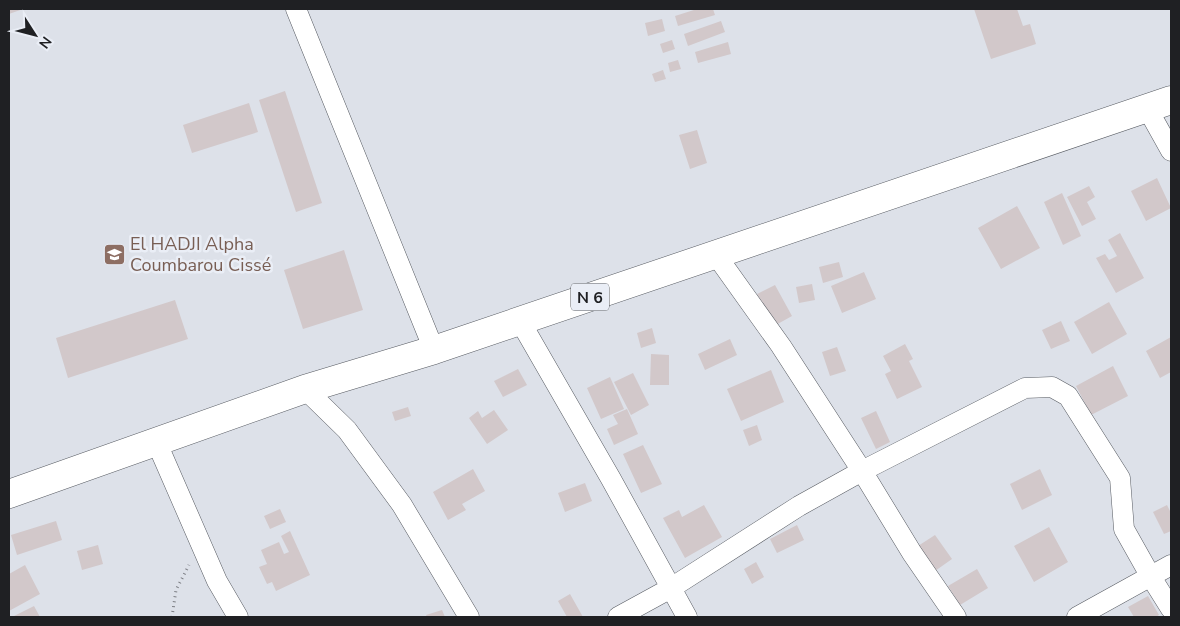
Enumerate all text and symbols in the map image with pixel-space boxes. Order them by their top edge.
north arrow [10,10,60,60]
text: N [34,33,56,52]
place label: El HADJI Alpha Coumbarou Cissé [130,232,271,277]
school or university icon: El HADJI Alpha Coumbarou Cissé [102,242,126,266]
road number: N 6 [571,284,609,310]

